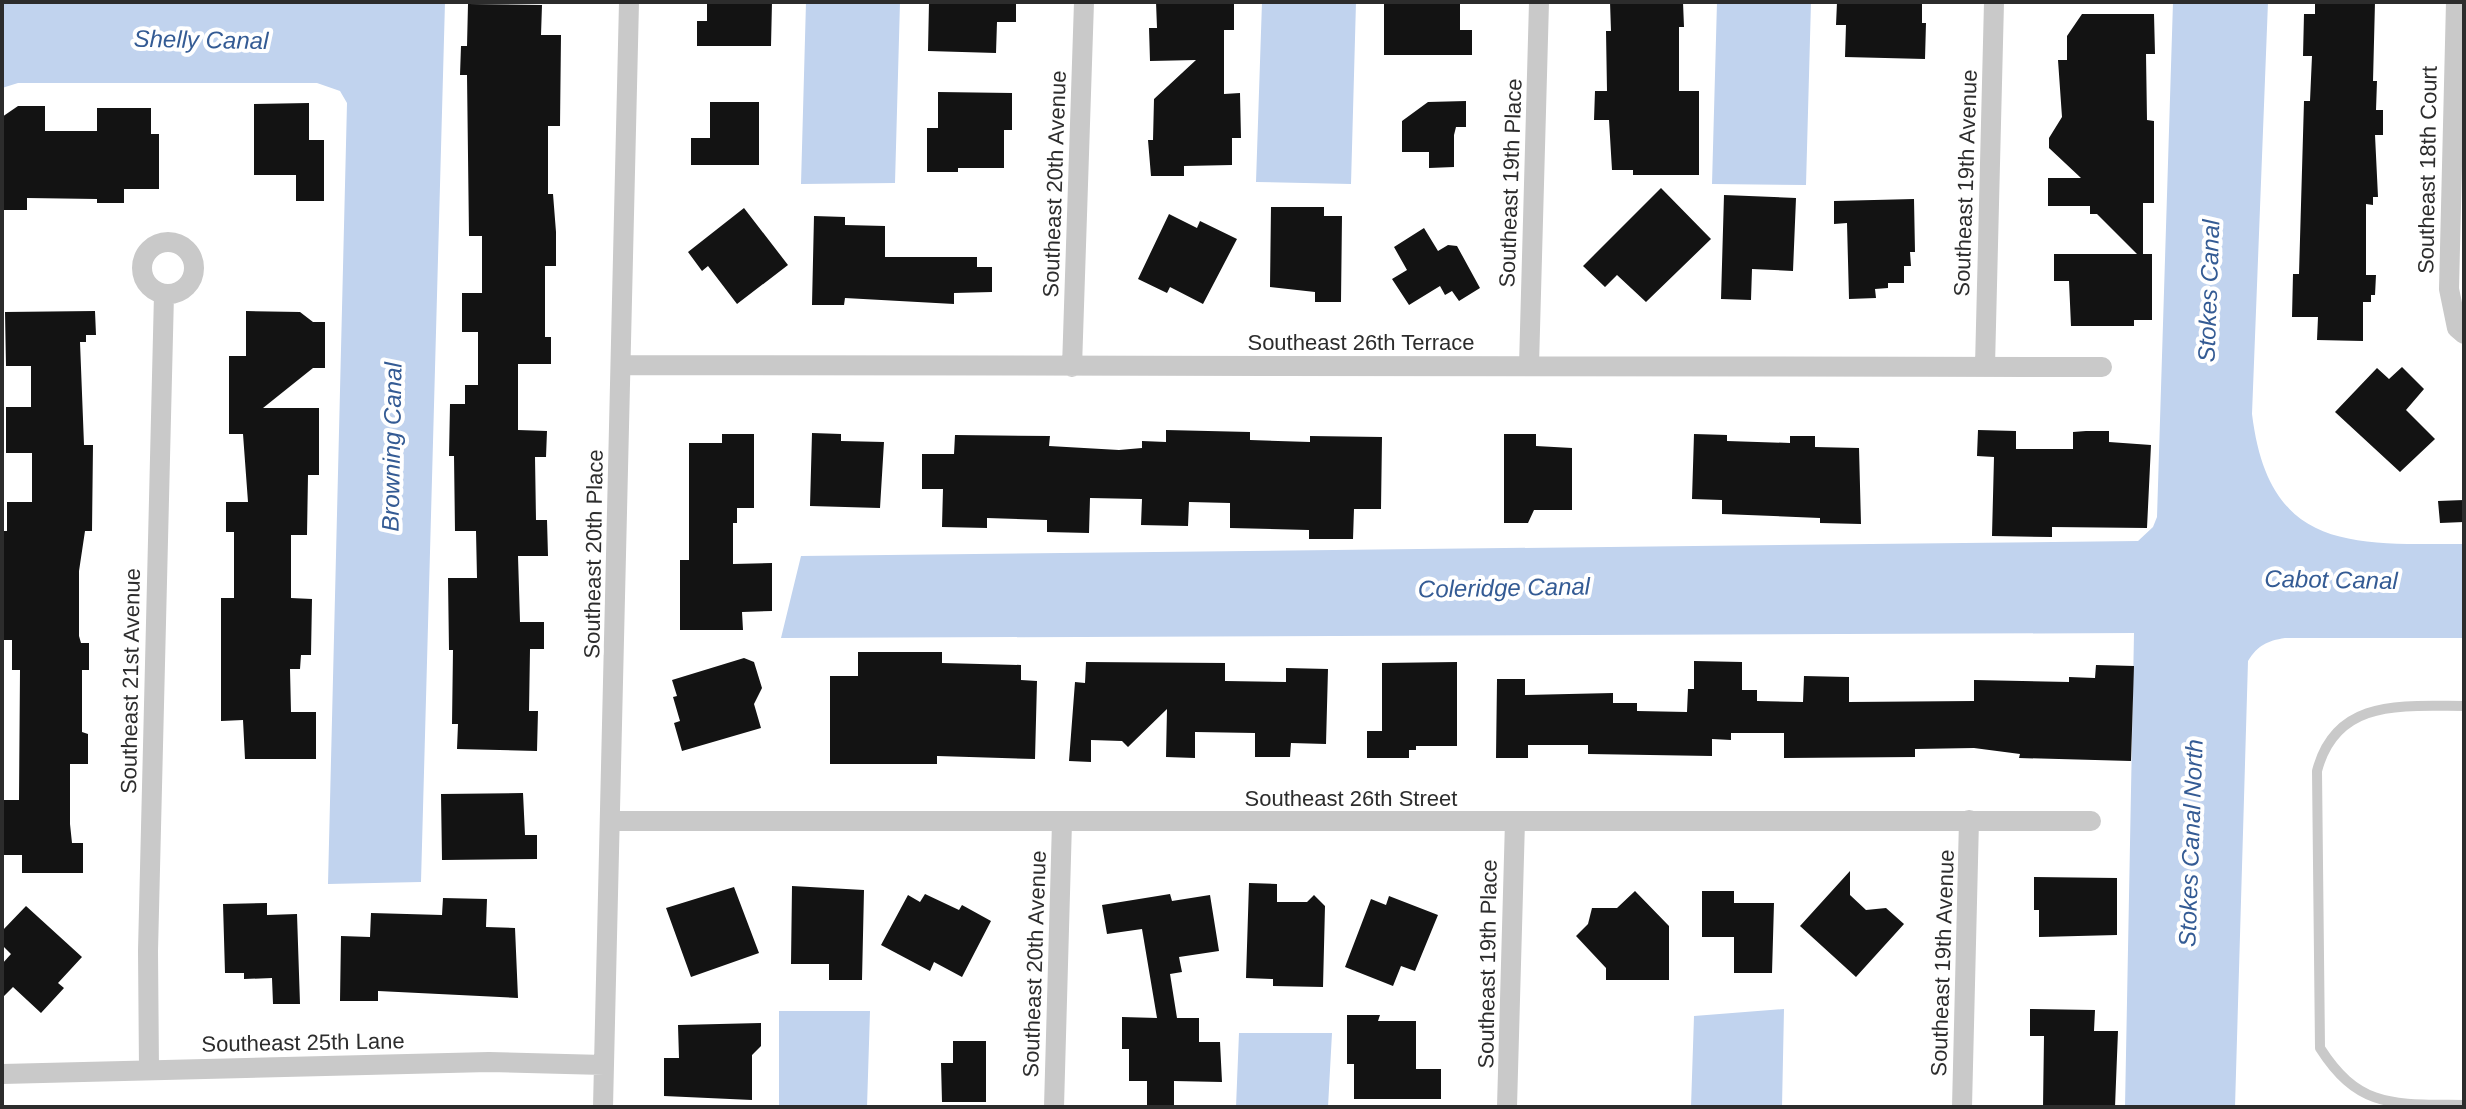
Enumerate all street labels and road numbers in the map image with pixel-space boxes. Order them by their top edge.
street label: Southeast 18th Court [2413,66,2442,274]
street label: Southeast 19th Avenue [1949,69,1982,297]
street label: Southeast 20th Avenue [1038,70,1071,298]
street label: Southeast 19th Place [1494,78,1527,288]
street label: Southeast 26th Terrace [1247,330,1475,355]
street label: Southeast 20th Place [579,449,608,659]
street label: Southeast 21st Avenue [116,568,145,794]
street label: Southeast 26th Street [1245,786,1457,811]
street label: Southeast 19th Avenue [1926,849,1959,1077]
street label: Southeast 20th Avenue [1018,850,1051,1078]
street label: Southeast 19th Place [1473,859,1502,1069]
street label: Southeast 25th Lane [201,1028,405,1057]

